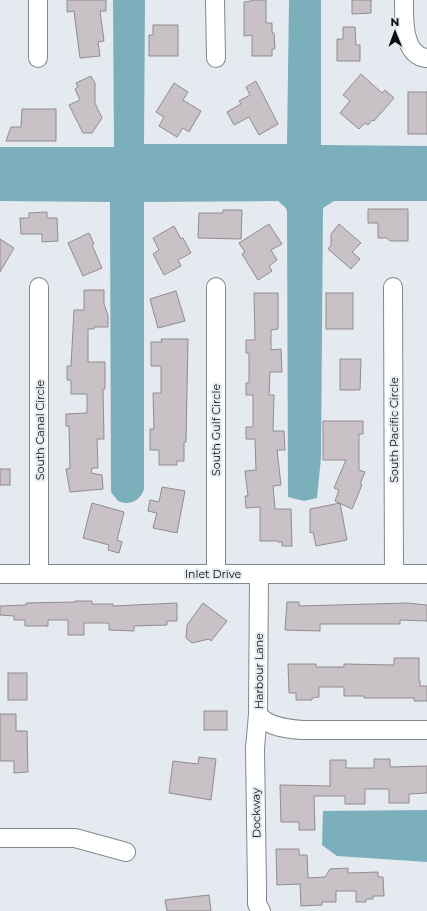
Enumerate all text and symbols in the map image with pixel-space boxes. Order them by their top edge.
north arrow [375,12,415,52]
text: N [390,15,399,29]
street label: South Pacific Circle [387,377,401,483]
street label: South Canal Circle [33,379,47,480]
street label: South Gulf Circle [209,384,223,476]
street label: Inlet Drive [185,567,242,581]
street label: Harbour Lane [252,633,266,709]
street label: Dockway [249,788,263,838]

